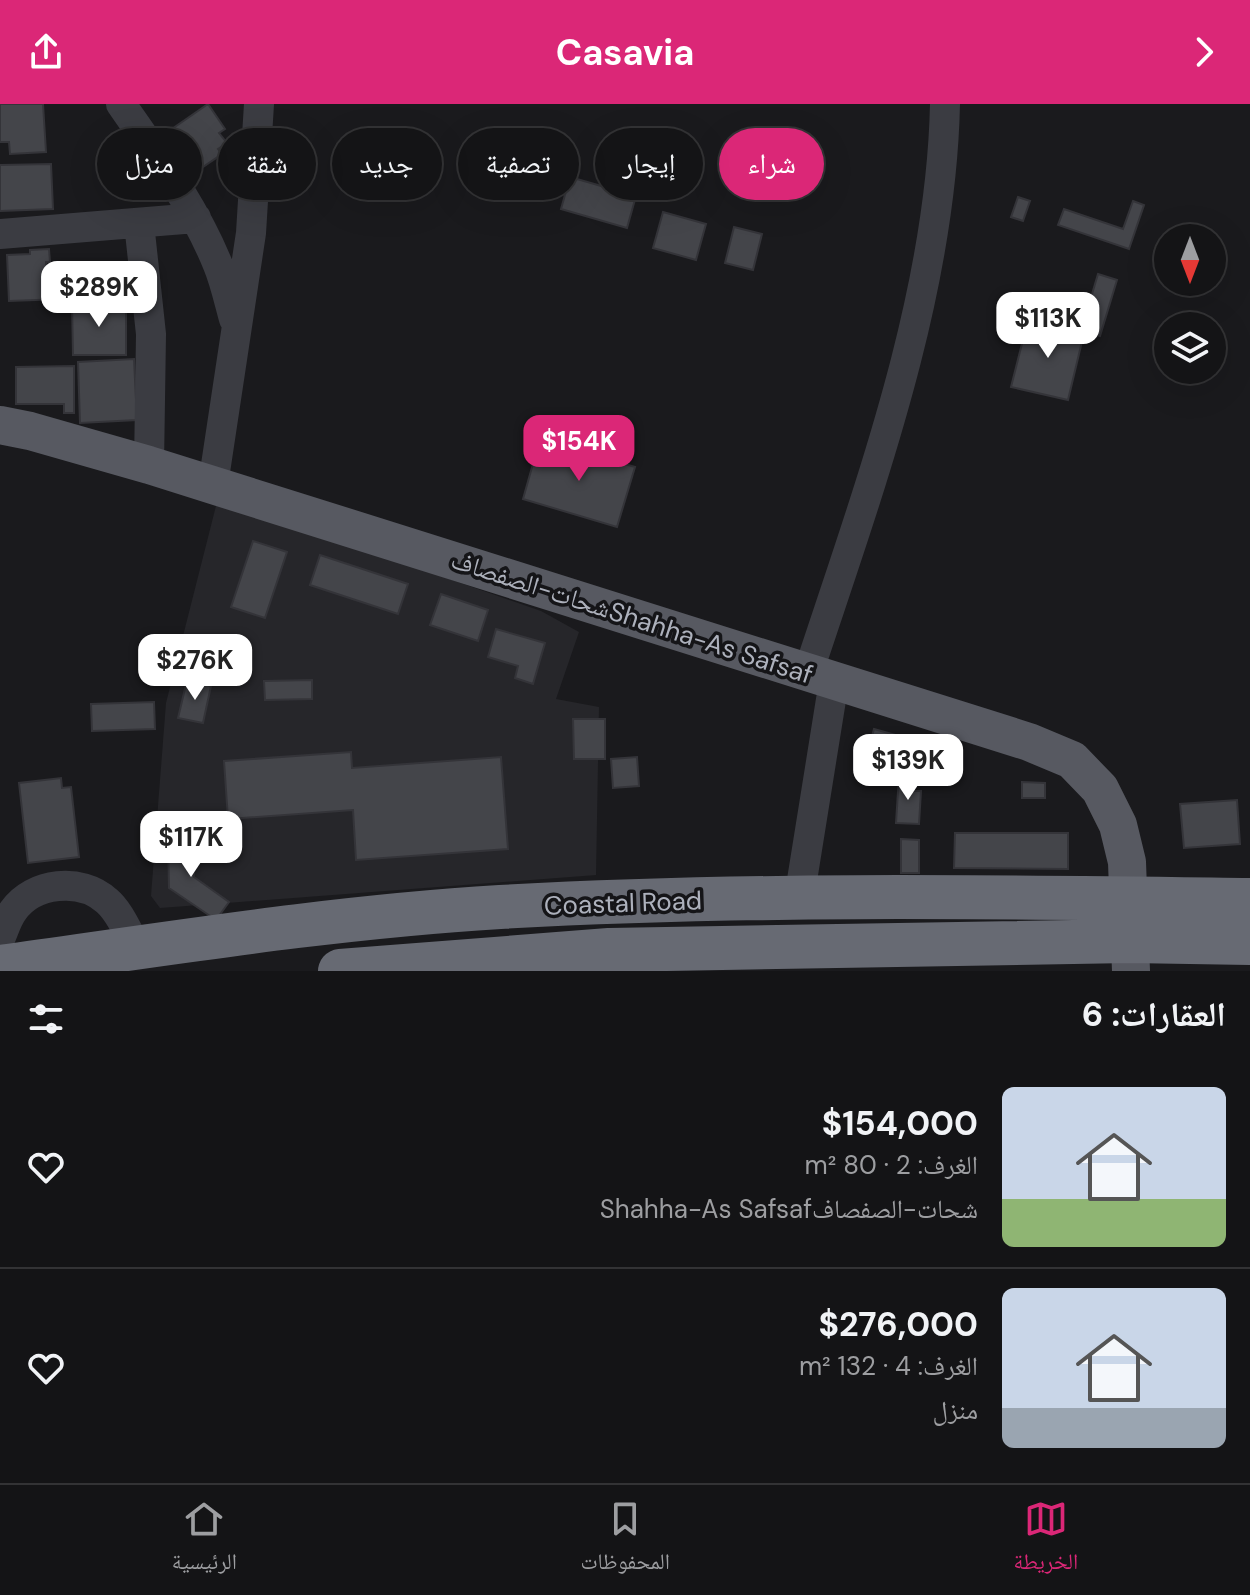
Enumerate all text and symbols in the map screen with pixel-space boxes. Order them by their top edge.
text: Casavia [556,29,694,76]
icon: share [24,30,68,74]
icon: forward [1182,30,1226,74]
chip: منزل [97,128,202,200]
chip: شقة [218,128,316,200]
chip: جديد [332,128,442,200]
chip: تصفية [458,128,579,200]
chip: إيجار [595,128,703,200]
chip: شراء [719,128,824,200]
north arrow [1154,224,1226,296]
map controls [1154,224,1226,384]
pin: $289K [43,261,155,329]
text: $289K [59,270,139,304]
pin: $113K [992,292,1104,360]
text: $113K [1014,301,1082,335]
button: layers [1154,312,1226,384]
pin: $154K [523,415,635,483]
text: $154K [541,424,617,458]
street label: شحات-الصفصافShahha-As Safsaf [447,542,817,692]
pin: $276K [139,634,251,702]
text: $276K [156,643,234,677]
pin: $139K [852,734,964,802]
text: $139K [871,743,945,777]
pin: $117K [135,811,247,879]
text: $117K [158,820,224,854]
street label: Coastal Road [543,883,703,923]
text: العقارات: 6 [1082,992,1226,1037]
icon: filters [24,997,68,1041]
text: $154,000 [822,1101,978,1146]
icon: home [1066,1119,1162,1215]
icon: heart [24,1145,68,1189]
text: الغرف: 2 · 80 m² [805,1148,978,1182]
text: شحات-الصفصافShahha-As Safsaf [600,1192,978,1226]
text: $276,000 [818,1302,978,1347]
icon: home [1066,1320,1162,1416]
icon: heart [24,1346,68,1390]
text: الغرف: 4 · 132 m² [799,1349,978,1383]
text: منزل [933,1393,978,1427]
tab: الرئيسية [172,1497,237,1583]
tab: المحفوظات [580,1497,670,1583]
tab: الخريطة [1013,1497,1078,1583]

